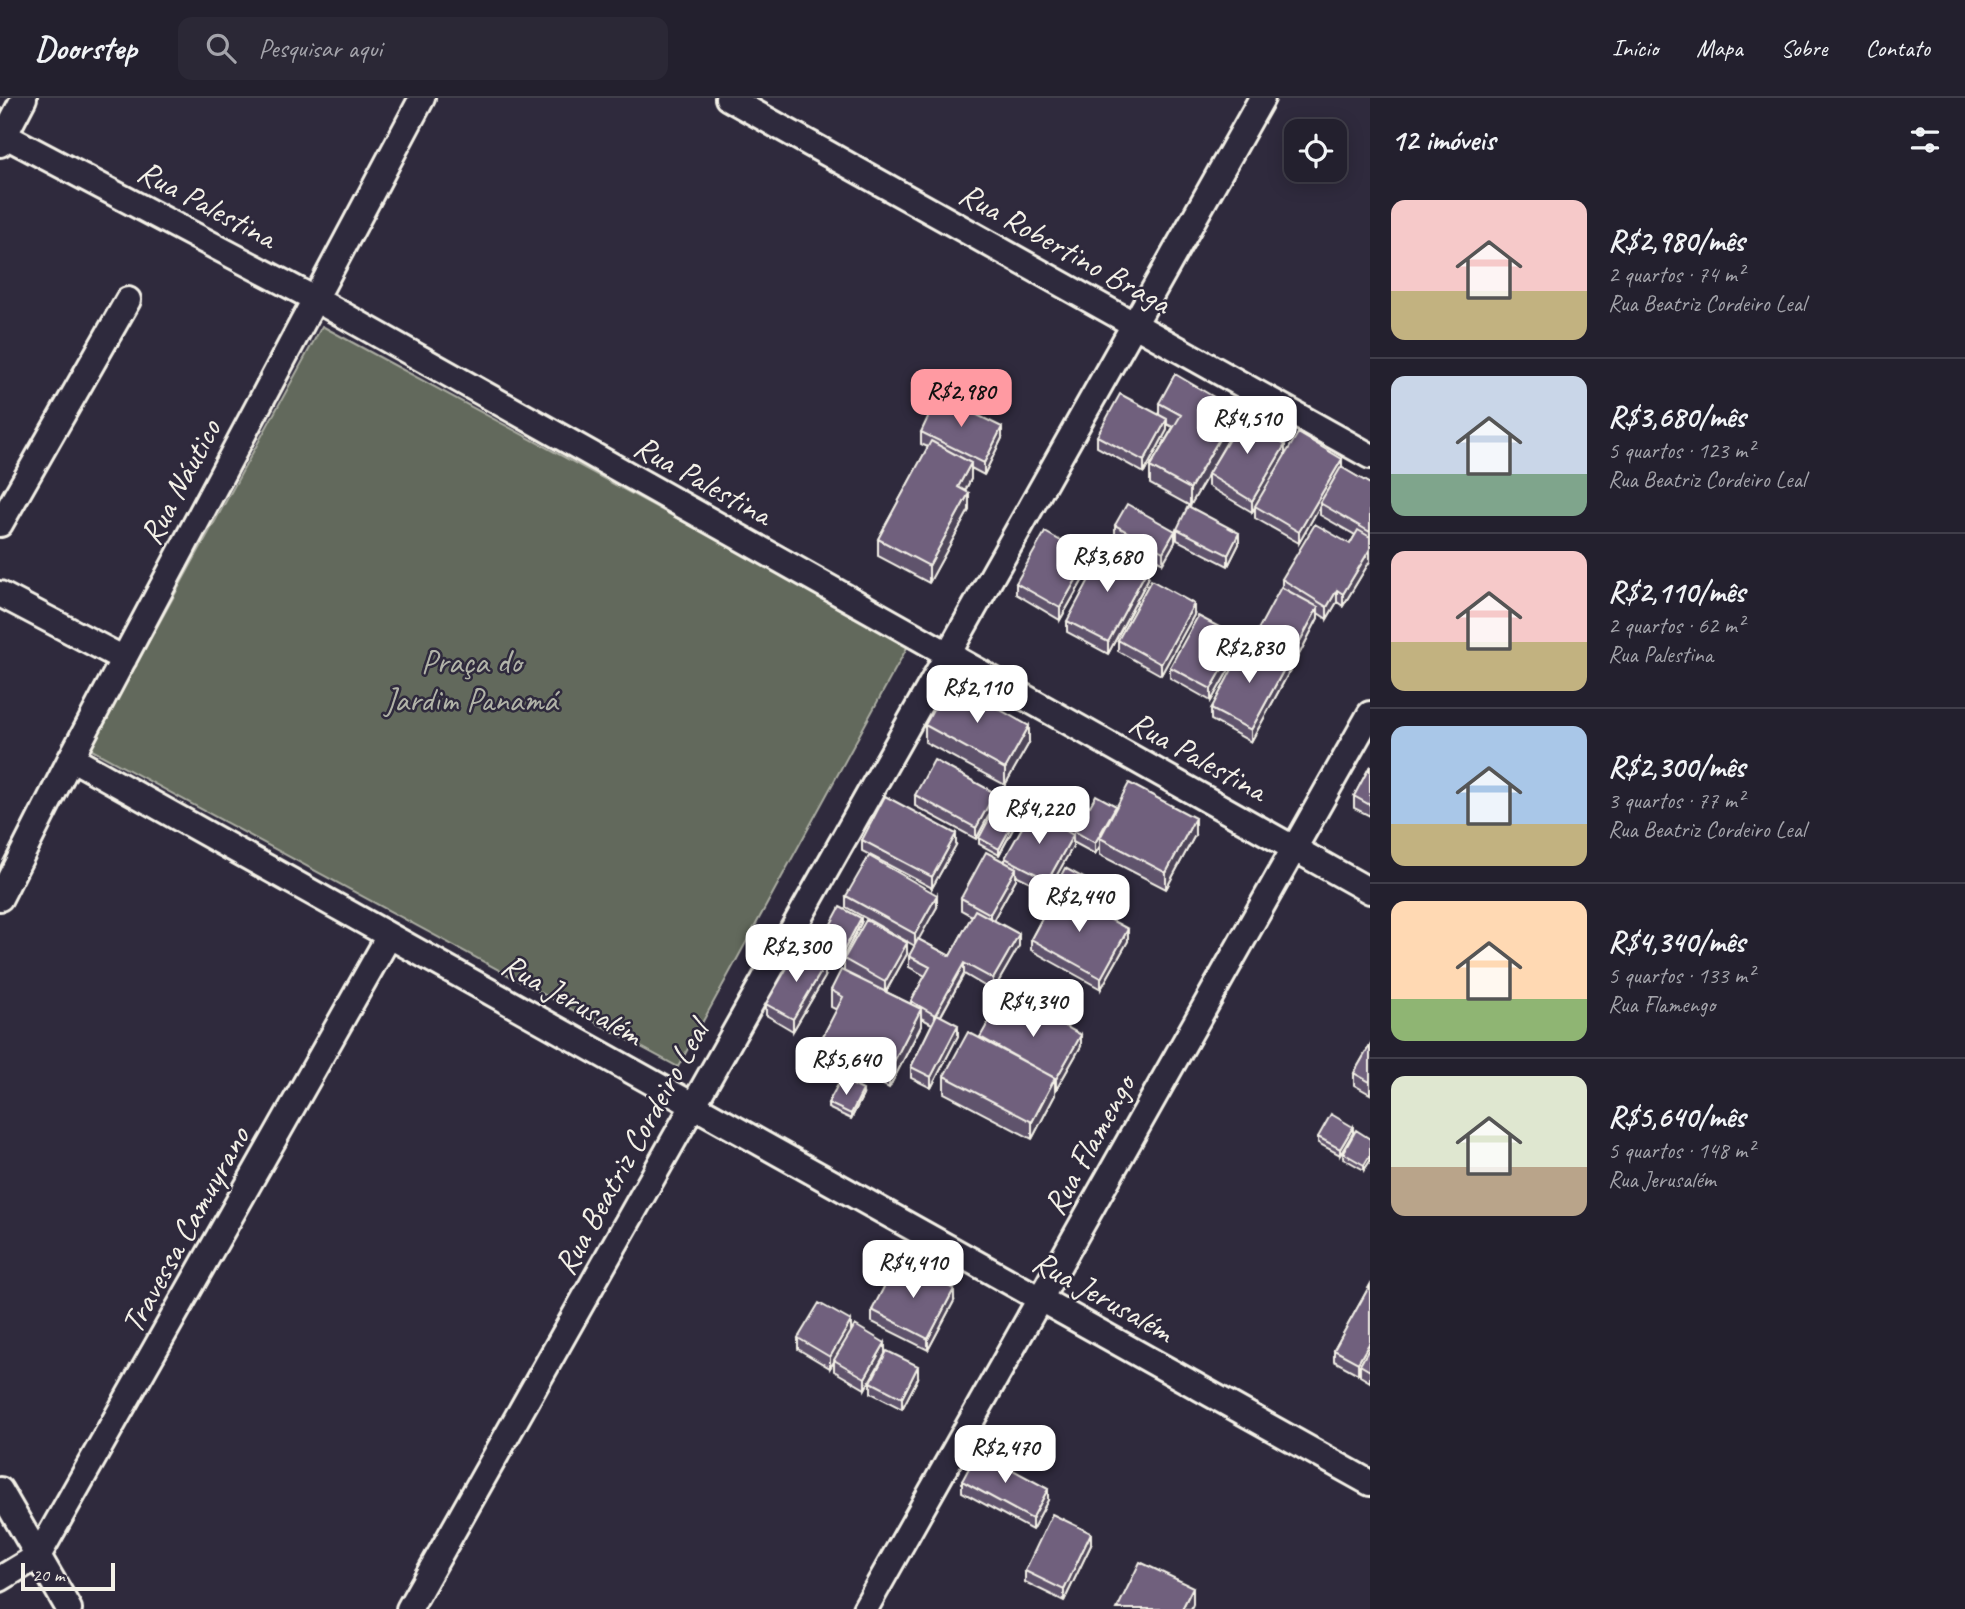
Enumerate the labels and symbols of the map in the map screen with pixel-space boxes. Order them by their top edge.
street label: Rua Palestina [131,150,286,259]
street label: Rua Robertino Braga [952,173,1180,324]
pin: R$2,980 [896,370,1026,429]
pin: R$4,510 [1182,396,1312,456]
street label: Rua Náutico [130,411,231,552]
street label: Rua Palestina [627,425,781,536]
pin: R$3,680 [1042,534,1172,594]
pin: R$2,830 [1184,626,1314,685]
park label: Praça do Jardim Panamá [382,641,561,721]
pin: R$2,110 [912,666,1042,725]
street label: Rua Palestina [1122,701,1276,812]
pin: R$4,220 [974,786,1104,846]
pin: R$2,440 [1014,874,1144,934]
pin: R$2,300 [731,924,861,984]
street label: Rua Jerusalém [494,943,652,1056]
pin: R$4,340 [968,979,1098,1039]
street label: Rua Beatriz Cordeiro Leal [544,1009,721,1282]
pin: R$5,640 [781,1038,911,1097]
street label: Rua Flamengo [1033,1065,1146,1222]
street label: Travessa Camuyrano [111,1117,260,1341]
pin: R$4,410 [848,1240,978,1300]
street label: Rua Jerusalém [1025,1240,1183,1353]
pin: R$2,470 [940,1426,1070,1485]
scale bar [21,1560,116,1592]

